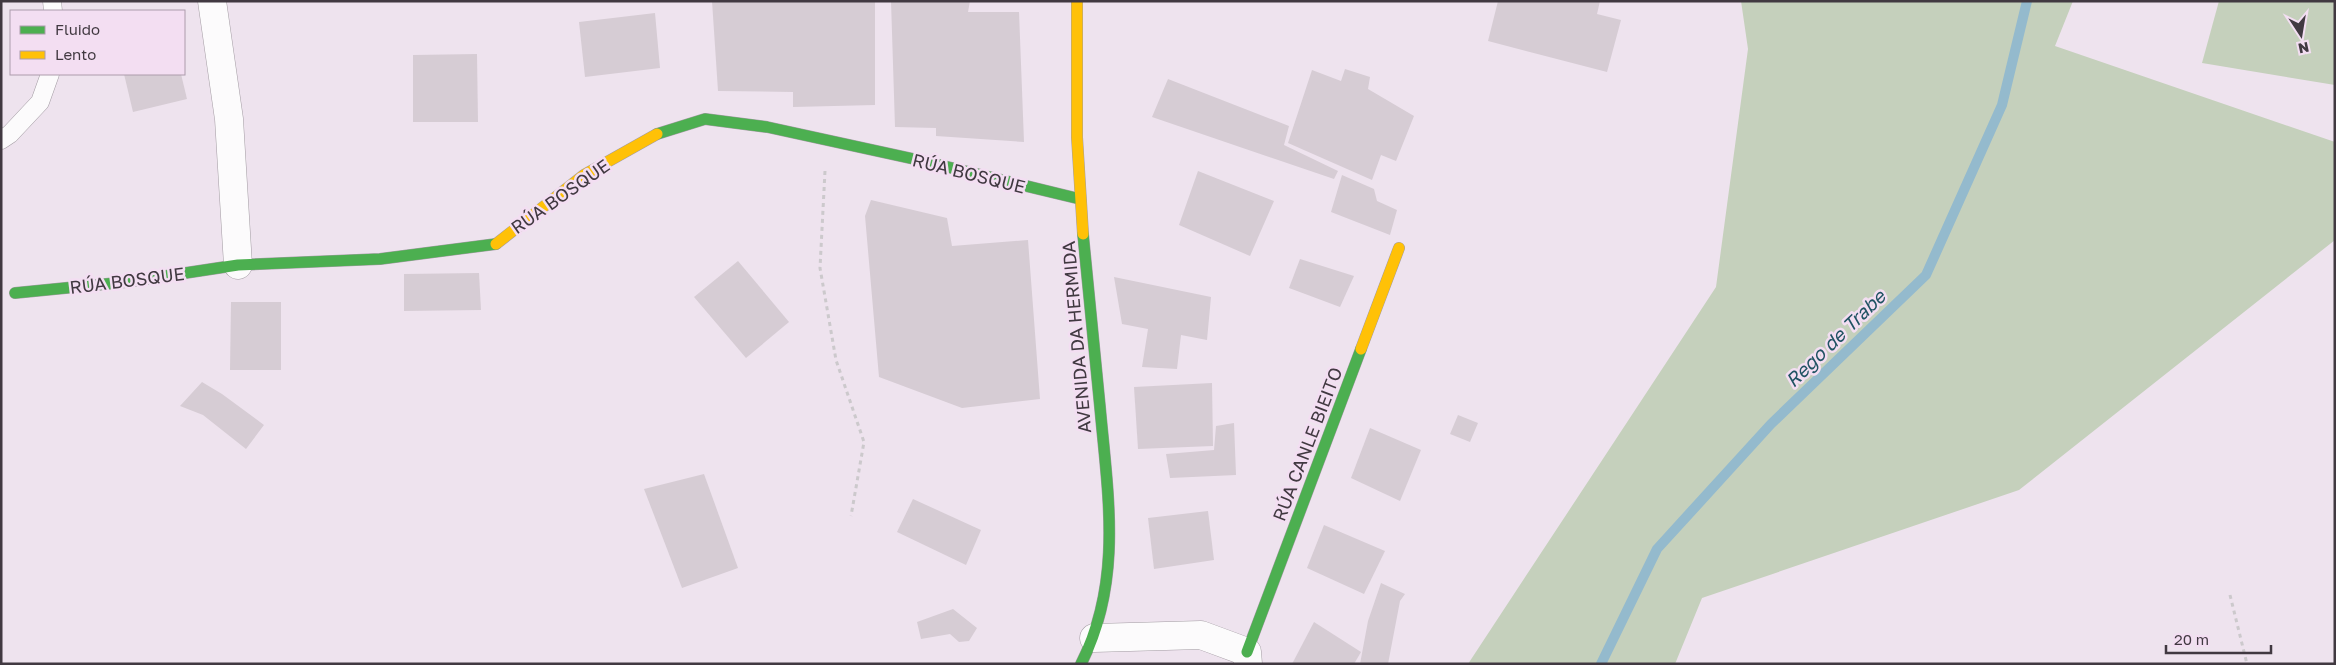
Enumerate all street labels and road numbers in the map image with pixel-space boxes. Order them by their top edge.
street label: RÚA BOSQUE [910,148,1028,198]
street label: RÚA BOSQUE [506,154,614,238]
street label: AVENIDA DA HERMIDA [1057,240,1095,434]
street label: RÚA BOSQUE [68,262,186,298]
street label: RÚA CANLE BIEITO [1268,364,1346,524]

